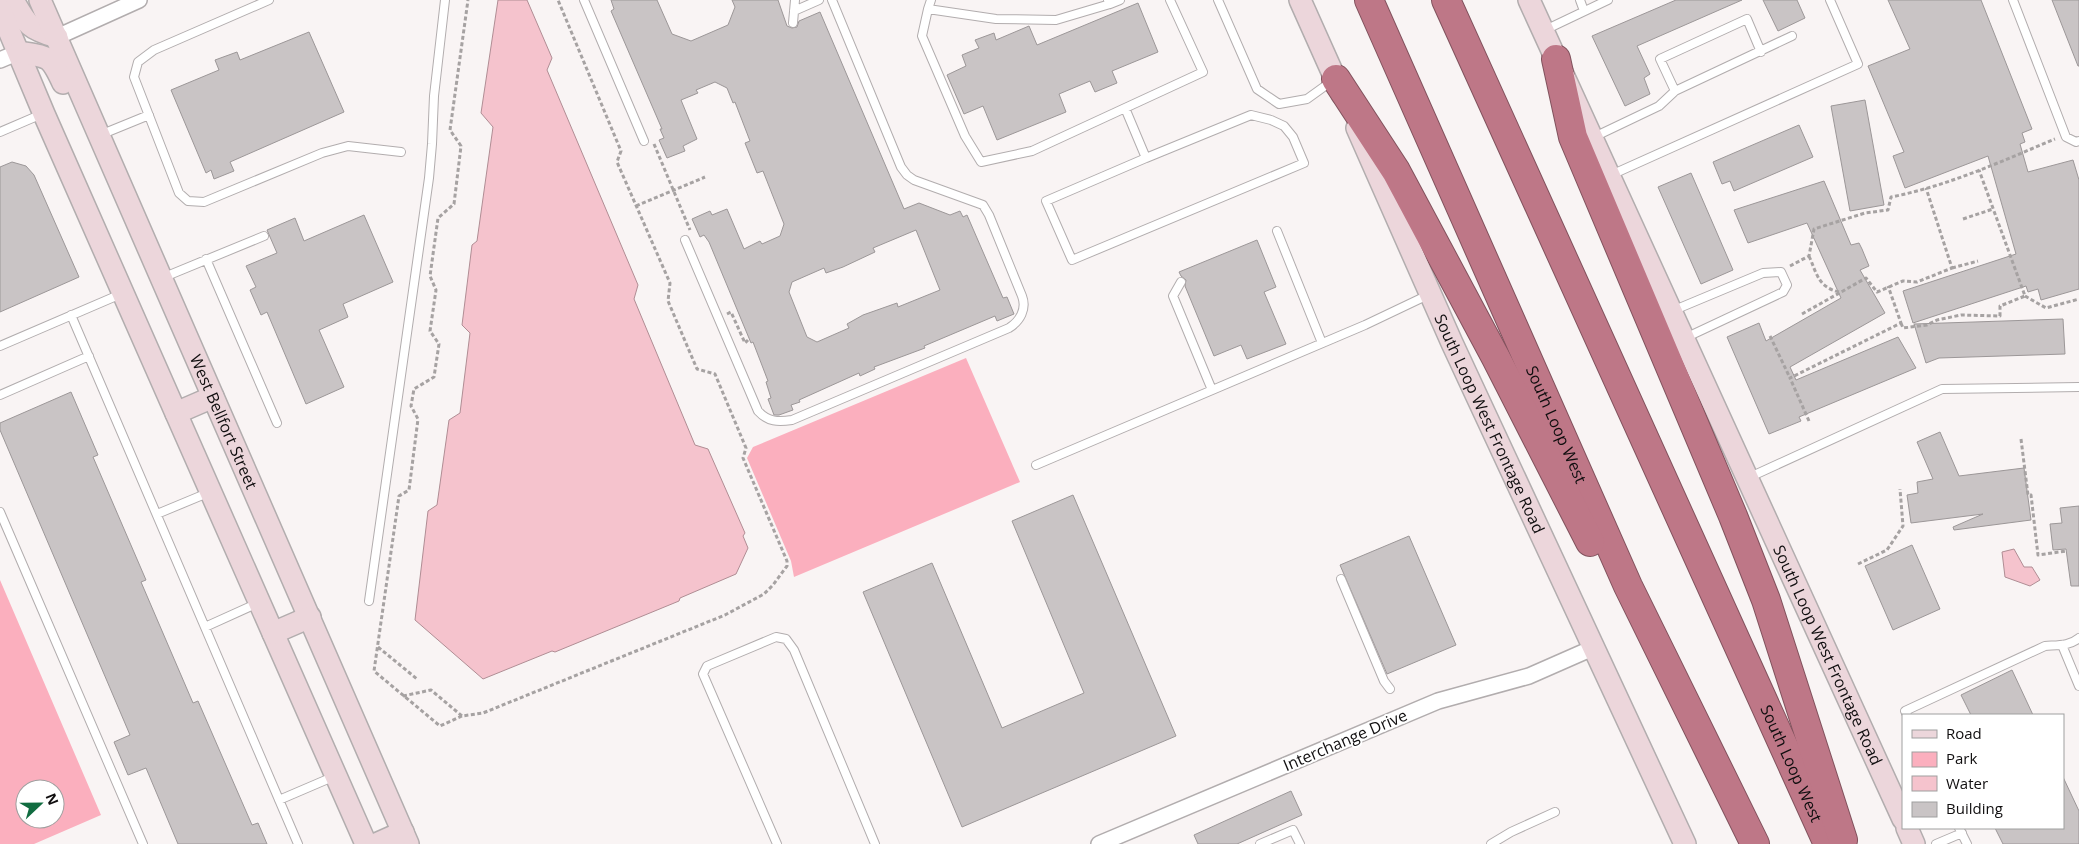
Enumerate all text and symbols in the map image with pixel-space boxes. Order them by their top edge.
street label: South Loop West Frontage Road [1429,310,1550,537]
street label: West Bellfort Street [185,351,263,493]
street label: South Loop West [1521,362,1592,487]
street label: South Loop West Frontage Road [1769,542,1887,768]
street label: South Loop West [1757,702,1825,826]
street label: Interchange Drive [1280,704,1410,776]
legend [1902,714,2064,829]
text: Road [1946,723,1982,743]
text: Park [1946,748,1977,768]
text: Water [1946,773,1988,793]
north arrow [15,779,65,829]
text: N [42,790,63,808]
text: Building [1946,798,2003,818]

